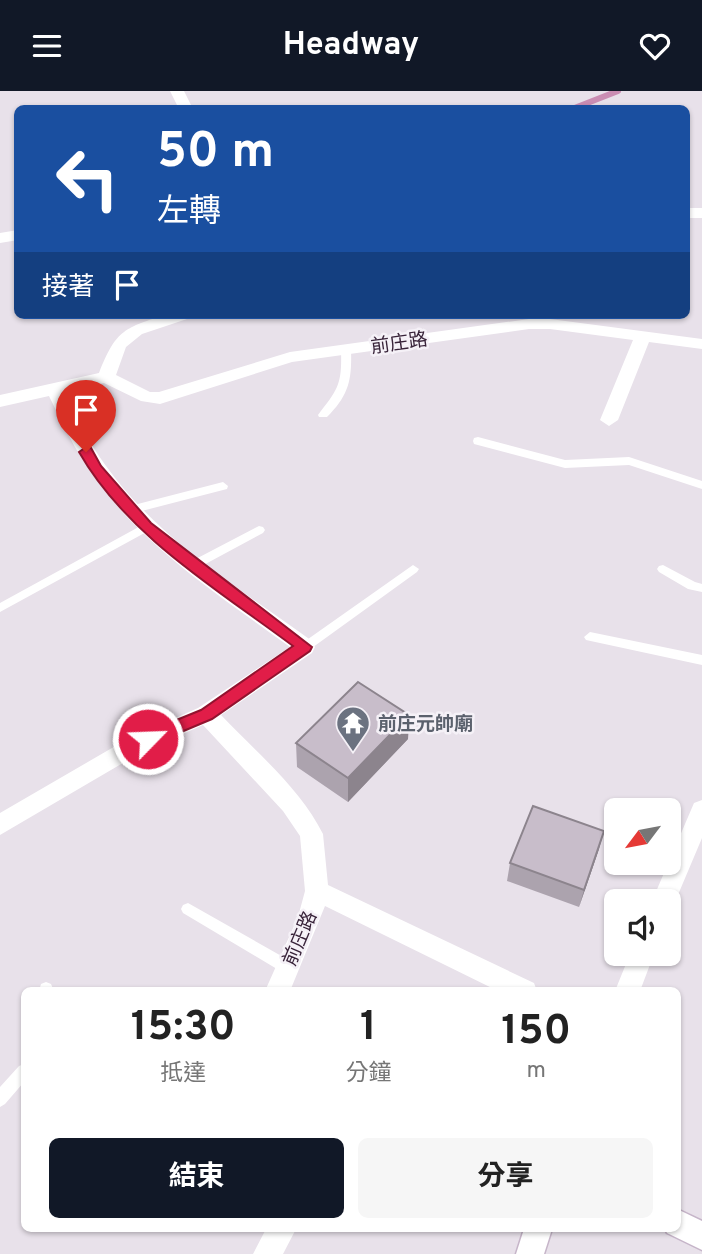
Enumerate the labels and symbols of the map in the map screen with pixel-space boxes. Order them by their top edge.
street label: 前庄路 [369,328,429,360]
pin [56,380,116,452]
position arrow [111,702,185,776]
temple icon: 前庄元帥廟 [334,704,372,753]
place label: 前庄元帥廟 [378,713,473,737]
north arrow [604,798,681,875]
street label: 前庄路 [279,908,323,970]

